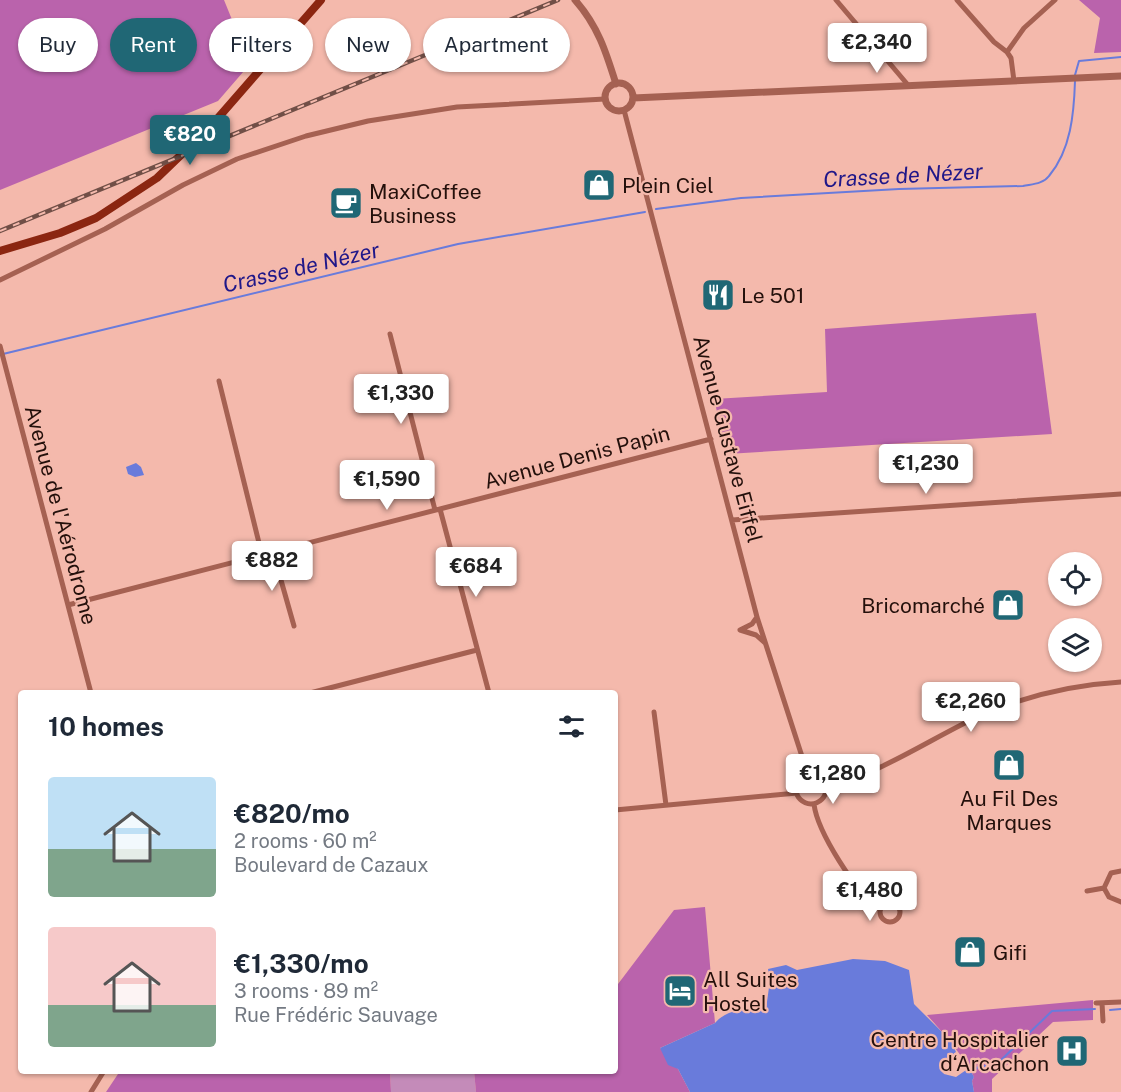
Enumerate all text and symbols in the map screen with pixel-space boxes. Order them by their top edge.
chip: Buy [18,18,98,72]
chip: Rent [110,18,197,72]
chip: Filters [209,18,313,72]
chip: New [325,18,411,72]
chip: Apartment [423,18,570,72]
pin: €2,340 [828,23,926,74]
text: €2,340 [842,30,912,54]
pin: €820 [154,115,226,166]
text: €820 [164,122,216,146]
water label: Crasse de Nézer [822,158,984,192]
shop icon: Plein Ciel [581,167,617,203]
place label: Plein Ciel [622,173,714,198]
place label: MaxiCoffee Business [369,179,482,228]
cafe icon: MaxiCoffee Business [328,185,364,221]
water label: Crasse de Nézer [220,236,383,298]
restaurant icon: Le 501 [700,277,736,313]
place label: Le 501 [741,283,804,308]
street label: Avenue Gustave Eiffel [688,332,768,546]
pin: €1,330 [352,374,450,425]
text: €1,330 [368,381,434,405]
street label: Avenue de l'Aérodrome [20,403,102,627]
street label: Avenue Denis Papin [481,420,673,494]
pin: €1,230 [877,444,975,495]
text: €1,230 [893,451,959,475]
pin: €1,590 [338,460,436,511]
text: €1,590 [354,467,420,491]
pin: €882 [236,541,308,592]
pin: €684 [440,547,512,598]
text: €882 [246,548,298,572]
map controls [1048,552,1102,672]
button: locate [1048,552,1102,606]
text: €684 [450,554,502,578]
shop icon: Bricomarché [990,587,1026,623]
place label: Bricomarché [861,593,985,618]
button: layers [1048,618,1102,672]
pin: €2,260 [922,682,1020,733]
text: €2,260 [936,689,1006,713]
icon: filters [555,710,588,743]
text: 10 homes [48,711,164,742]
shop icon: Au Fil Des Marques [991,747,1027,783]
pin: €1,280 [784,754,882,805]
text: €1,280 [800,761,866,785]
place label: Au Fil Des Marques [960,786,1058,835]
text: €820/mo [234,798,350,829]
icon: home [96,801,168,873]
text: 2 rooms · 60 m² [234,829,377,853]
text: Boulevard de Cazaux [234,853,429,877]
pin: €1,480 [821,871,919,922]
text: €1,480 [837,878,903,902]
shop icon: Gifi [952,934,988,970]
place label: Gifi [993,940,1027,965]
text: €1,330/mo [234,948,369,979]
icon: home [96,951,168,1023]
place label: All Suites Hostel [703,967,797,1016]
hotel icon: All Suites Hostel [662,973,698,1009]
text: 3 rooms · 89 m² [234,979,378,1003]
text: Rue Frédéric Sauvage [234,1003,438,1027]
place label: Centre Hospitalier d‘Arcachon [871,1027,1049,1076]
hospital icon: Centre Hospitalier d‘Arcachon [1054,1033,1090,1069]

